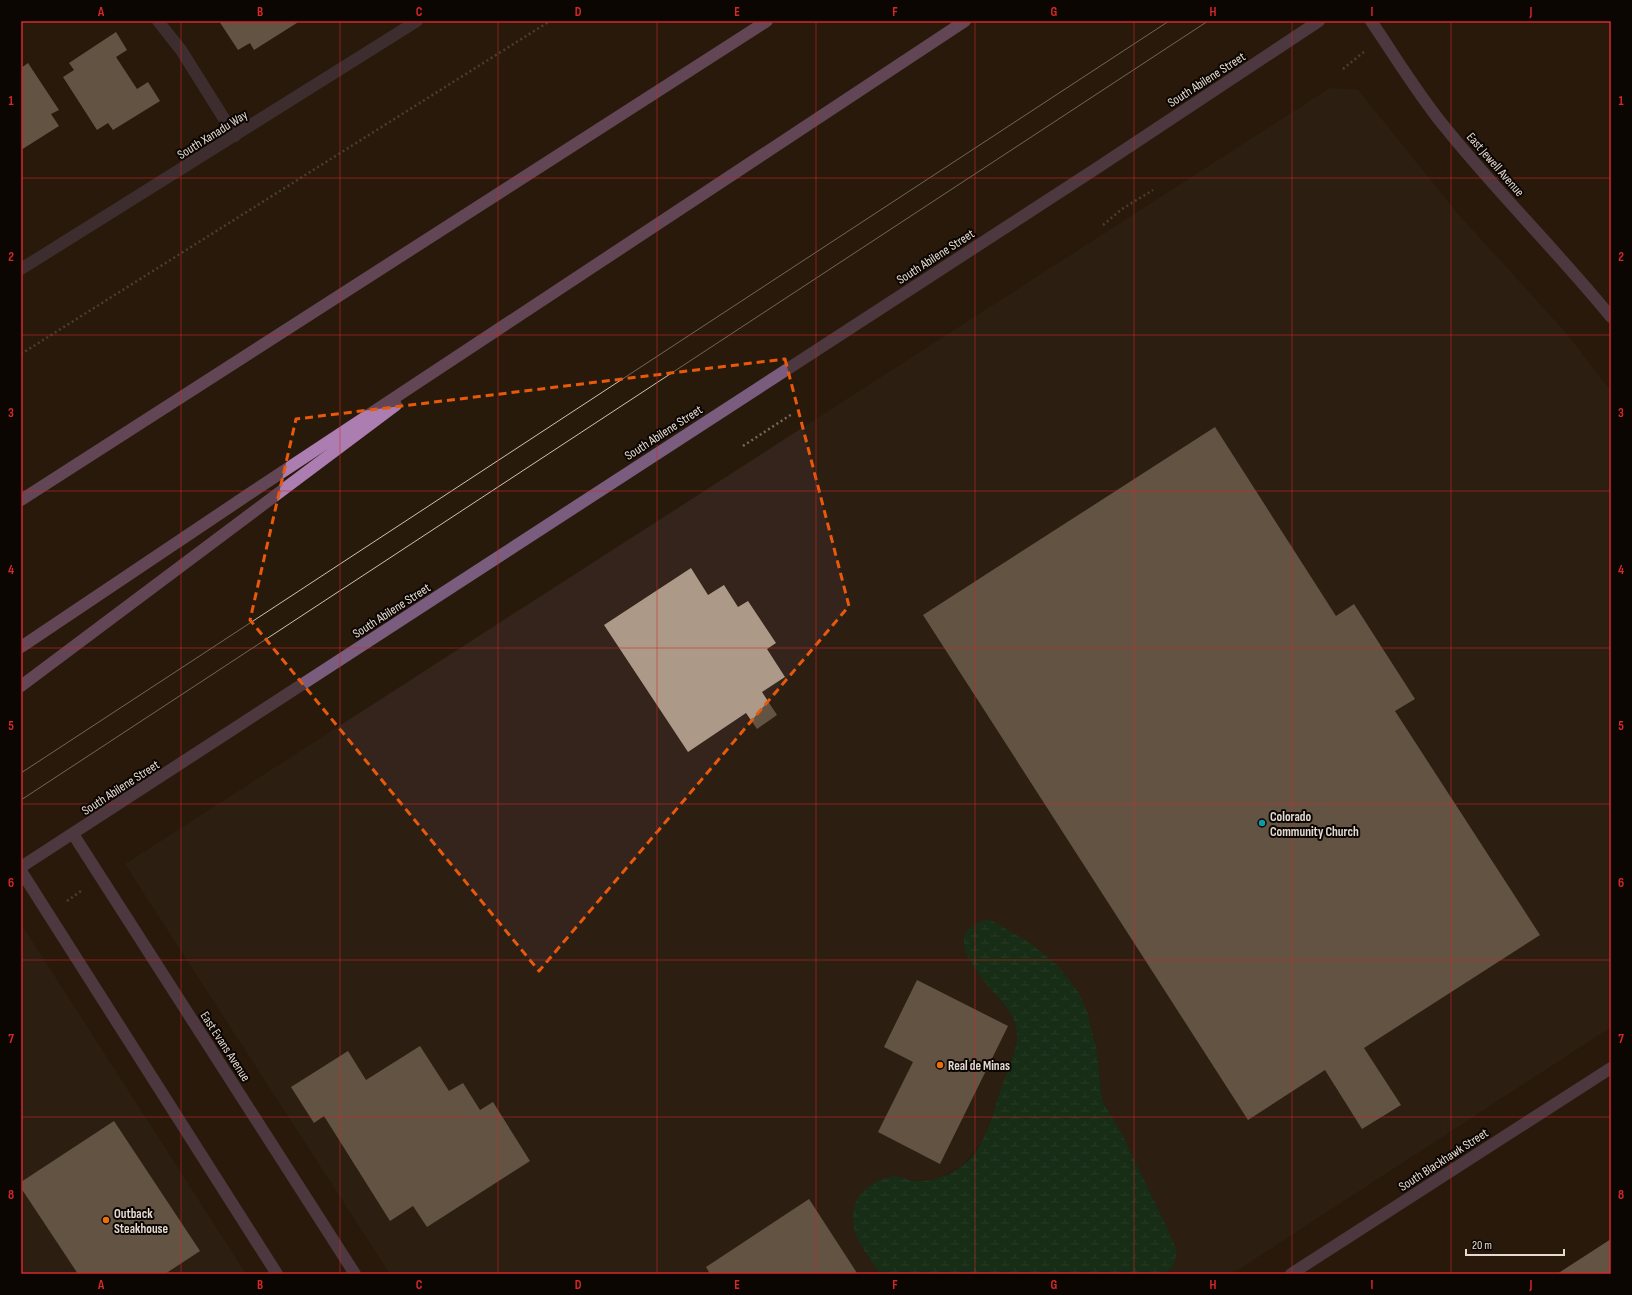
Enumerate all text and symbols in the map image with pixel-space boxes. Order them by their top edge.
text: A [97,4,105,20]
text: B [257,4,263,20]
text: C [416,4,423,20]
text: D [575,4,582,20]
text: E [734,4,740,20]
text: F [892,4,898,20]
text: G [1051,4,1058,20]
text: H [1210,4,1217,20]
text: I [1371,4,1374,20]
text: J [1529,4,1533,20]
street label: South Abilene Street [1165,49,1248,111]
text: 1 [8,93,14,109]
text: 1 [1618,93,1624,109]
street label: South Xanadu Way [174,107,251,163]
street label: East Jewell Avenue [1463,129,1527,200]
street label: South Abilene Street [894,226,977,288]
text: 2 [8,249,14,265]
text: 2 [1618,249,1624,265]
street label: South Abilene Street [622,402,705,464]
text: 3 [8,405,14,421]
text: 3 [1618,405,1624,421]
text: 4 [8,562,14,578]
text: 4 [1618,562,1624,578]
street label: South Abilene Street [350,580,433,642]
text: 5 [8,718,14,734]
text: 5 [1618,718,1624,734]
street label: South Abilene Street [79,757,162,819]
place label: Colorado Community Church [1270,809,1359,840]
marker: Colorado Community Church [1257,818,1267,828]
text: 6 [8,875,14,891]
text: 6 [1618,875,1624,891]
street label: East Evans Avenue [197,1009,254,1085]
text: 7 [8,1031,14,1047]
text: 7 [1618,1031,1624,1047]
place label: Real de Minas [948,1058,1010,1074]
marker: Real de Minas [935,1060,945,1070]
street label: South Blackhawk Street [1396,1125,1491,1195]
text: 8 [8,1187,14,1203]
text: 8 [1618,1187,1624,1203]
place label: Outback Steakhouse [114,1206,169,1237]
marker: Outback Steakhouse [101,1215,111,1225]
scale bar [1466,1231,1564,1257]
text: 20 m [1472,1238,1492,1253]
text: A [97,1277,105,1293]
text: B [257,1277,263,1293]
text: C [416,1277,423,1293]
text: D [575,1277,582,1293]
text: E [734,1277,740,1293]
text: F [892,1277,898,1293]
text: G [1051,1277,1058,1293]
text: H [1210,1277,1217,1293]
text: I [1371,1277,1374,1293]
text: J [1529,1277,1533,1293]

